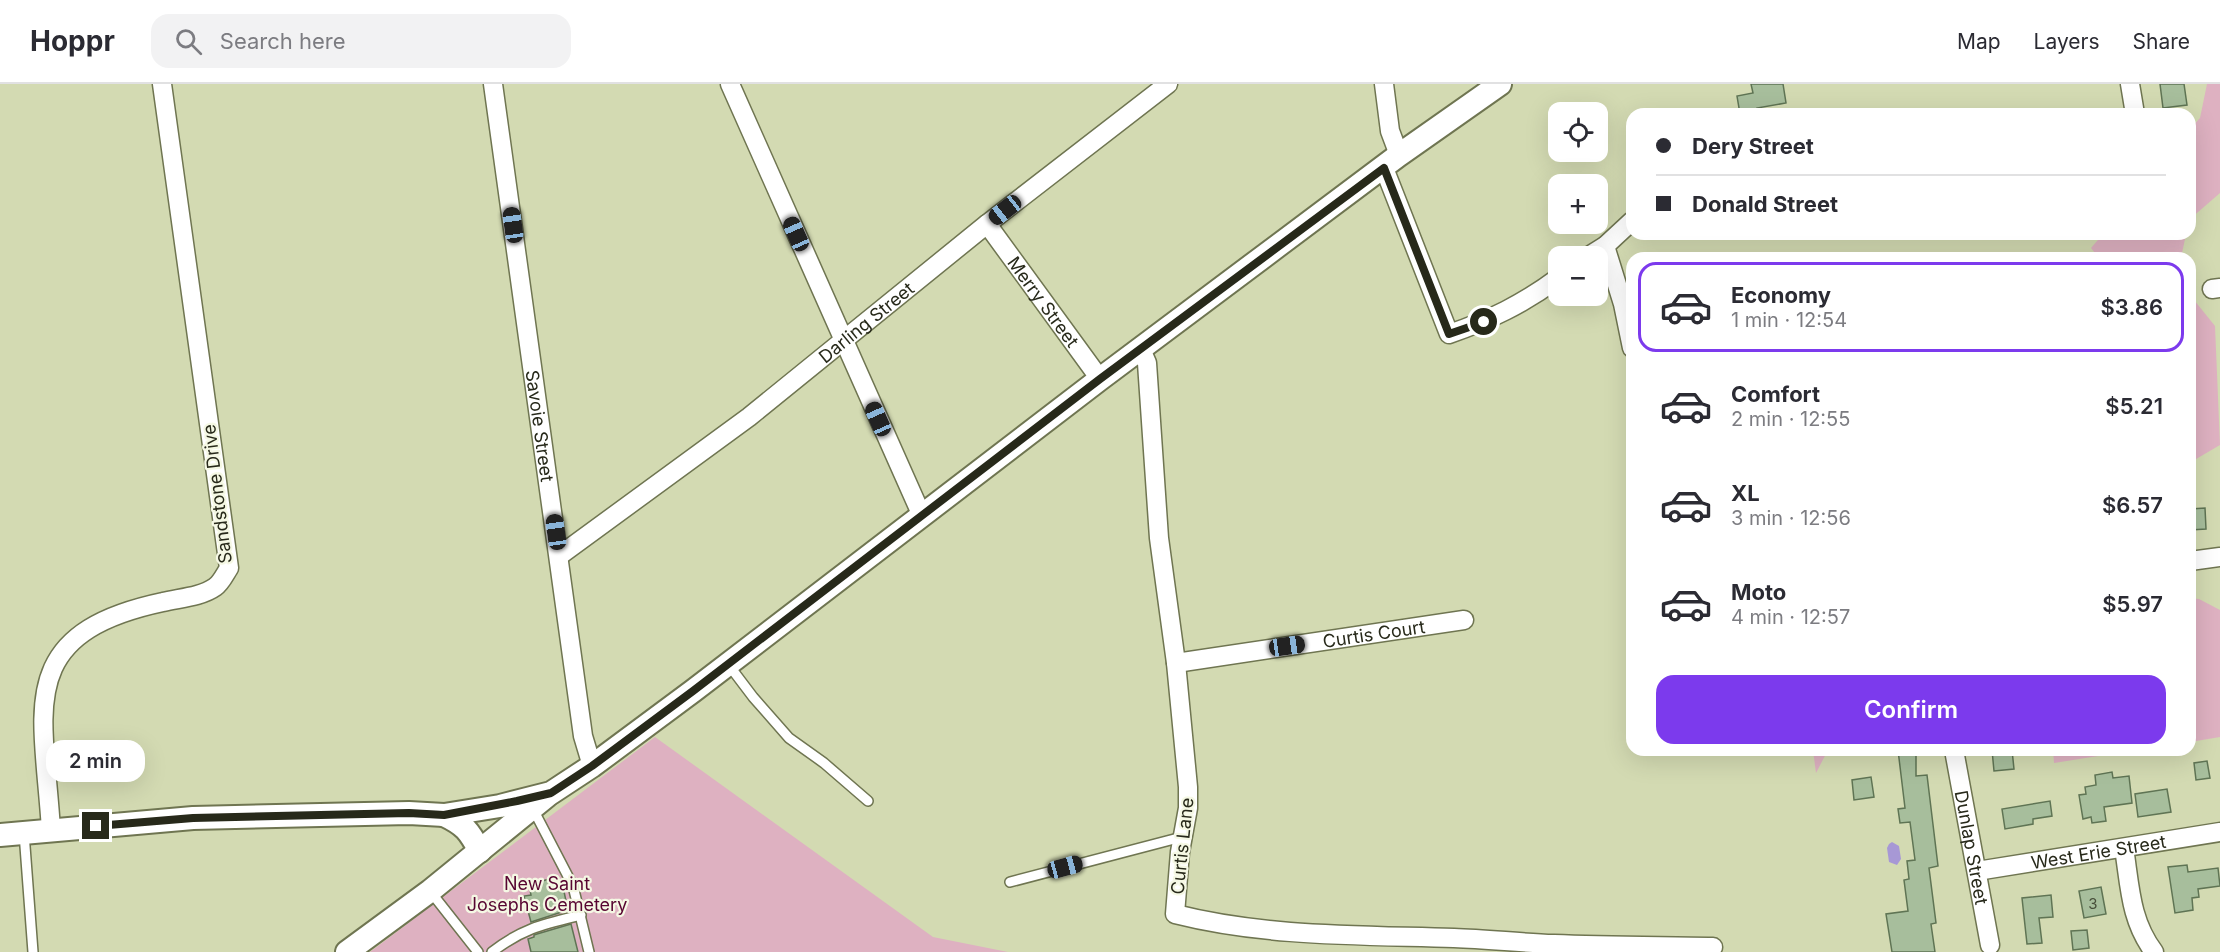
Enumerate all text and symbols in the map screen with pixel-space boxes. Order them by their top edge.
search box [151,14,571,68]
text: Hoppr [30,24,115,58]
icon: search [172,25,205,58]
text: Search here [220,28,346,54]
text: Map [1957,29,2001,54]
text: Layers [2034,29,2100,54]
text: Share [2133,29,2190,54]
map controls [1548,102,1608,306]
button: locate [1548,102,1608,162]
text: Dery Street [1692,133,1814,159]
button: + [1548,174,1608,234]
text: Donald Street [1692,191,1838,217]
car [985,192,1025,228]
car [502,206,524,244]
car [780,214,812,254]
button: − [1548,246,1608,306]
street label: Merry Street [1004,252,1084,351]
street label: Darling Street [814,277,918,367]
icon: car [1659,280,1713,334]
text: Economy [1731,282,1831,308]
text: $3.86 [2101,294,2163,320]
route start [1470,308,1497,335]
text: 1 min · 12:54 [1731,308,1847,332]
street label: Savoie Street [522,368,558,483]
icon: car [1659,379,1713,433]
text: Comfort [1731,381,1820,407]
text: $5.21 [2105,393,2163,419]
car [862,399,894,439]
text: 2 min · 12:55 [1731,407,1850,431]
street label: Sandstone Drive [198,423,236,565]
icon: car [1659,478,1713,532]
text: XL [1731,480,1760,506]
text: $6.57 [2102,492,2163,518]
text: 3 min · 12:56 [1731,506,1851,530]
car [545,513,567,551]
icon: car [1659,577,1713,631]
text: Moto [1731,579,1786,605]
text: $5.97 [2102,591,2163,617]
text: 4 min · 12:57 [1731,605,1850,629]
street label: Curtis Court [1321,615,1427,651]
car [1268,635,1306,657]
button: Confirm [1656,675,2166,744]
callout: 2 min [46,739,146,781]
text: 2 min [69,749,122,773]
street label: Dunlap Street [1951,789,1993,906]
street label: Curtis Lane [1166,797,1198,895]
route end [82,812,109,839]
street label: West Erie Street [2029,830,2168,873]
car [1045,854,1085,880]
park label: New Saint Josephs Cemetery [467,873,627,915]
house number: 3 [2088,894,2098,913]

